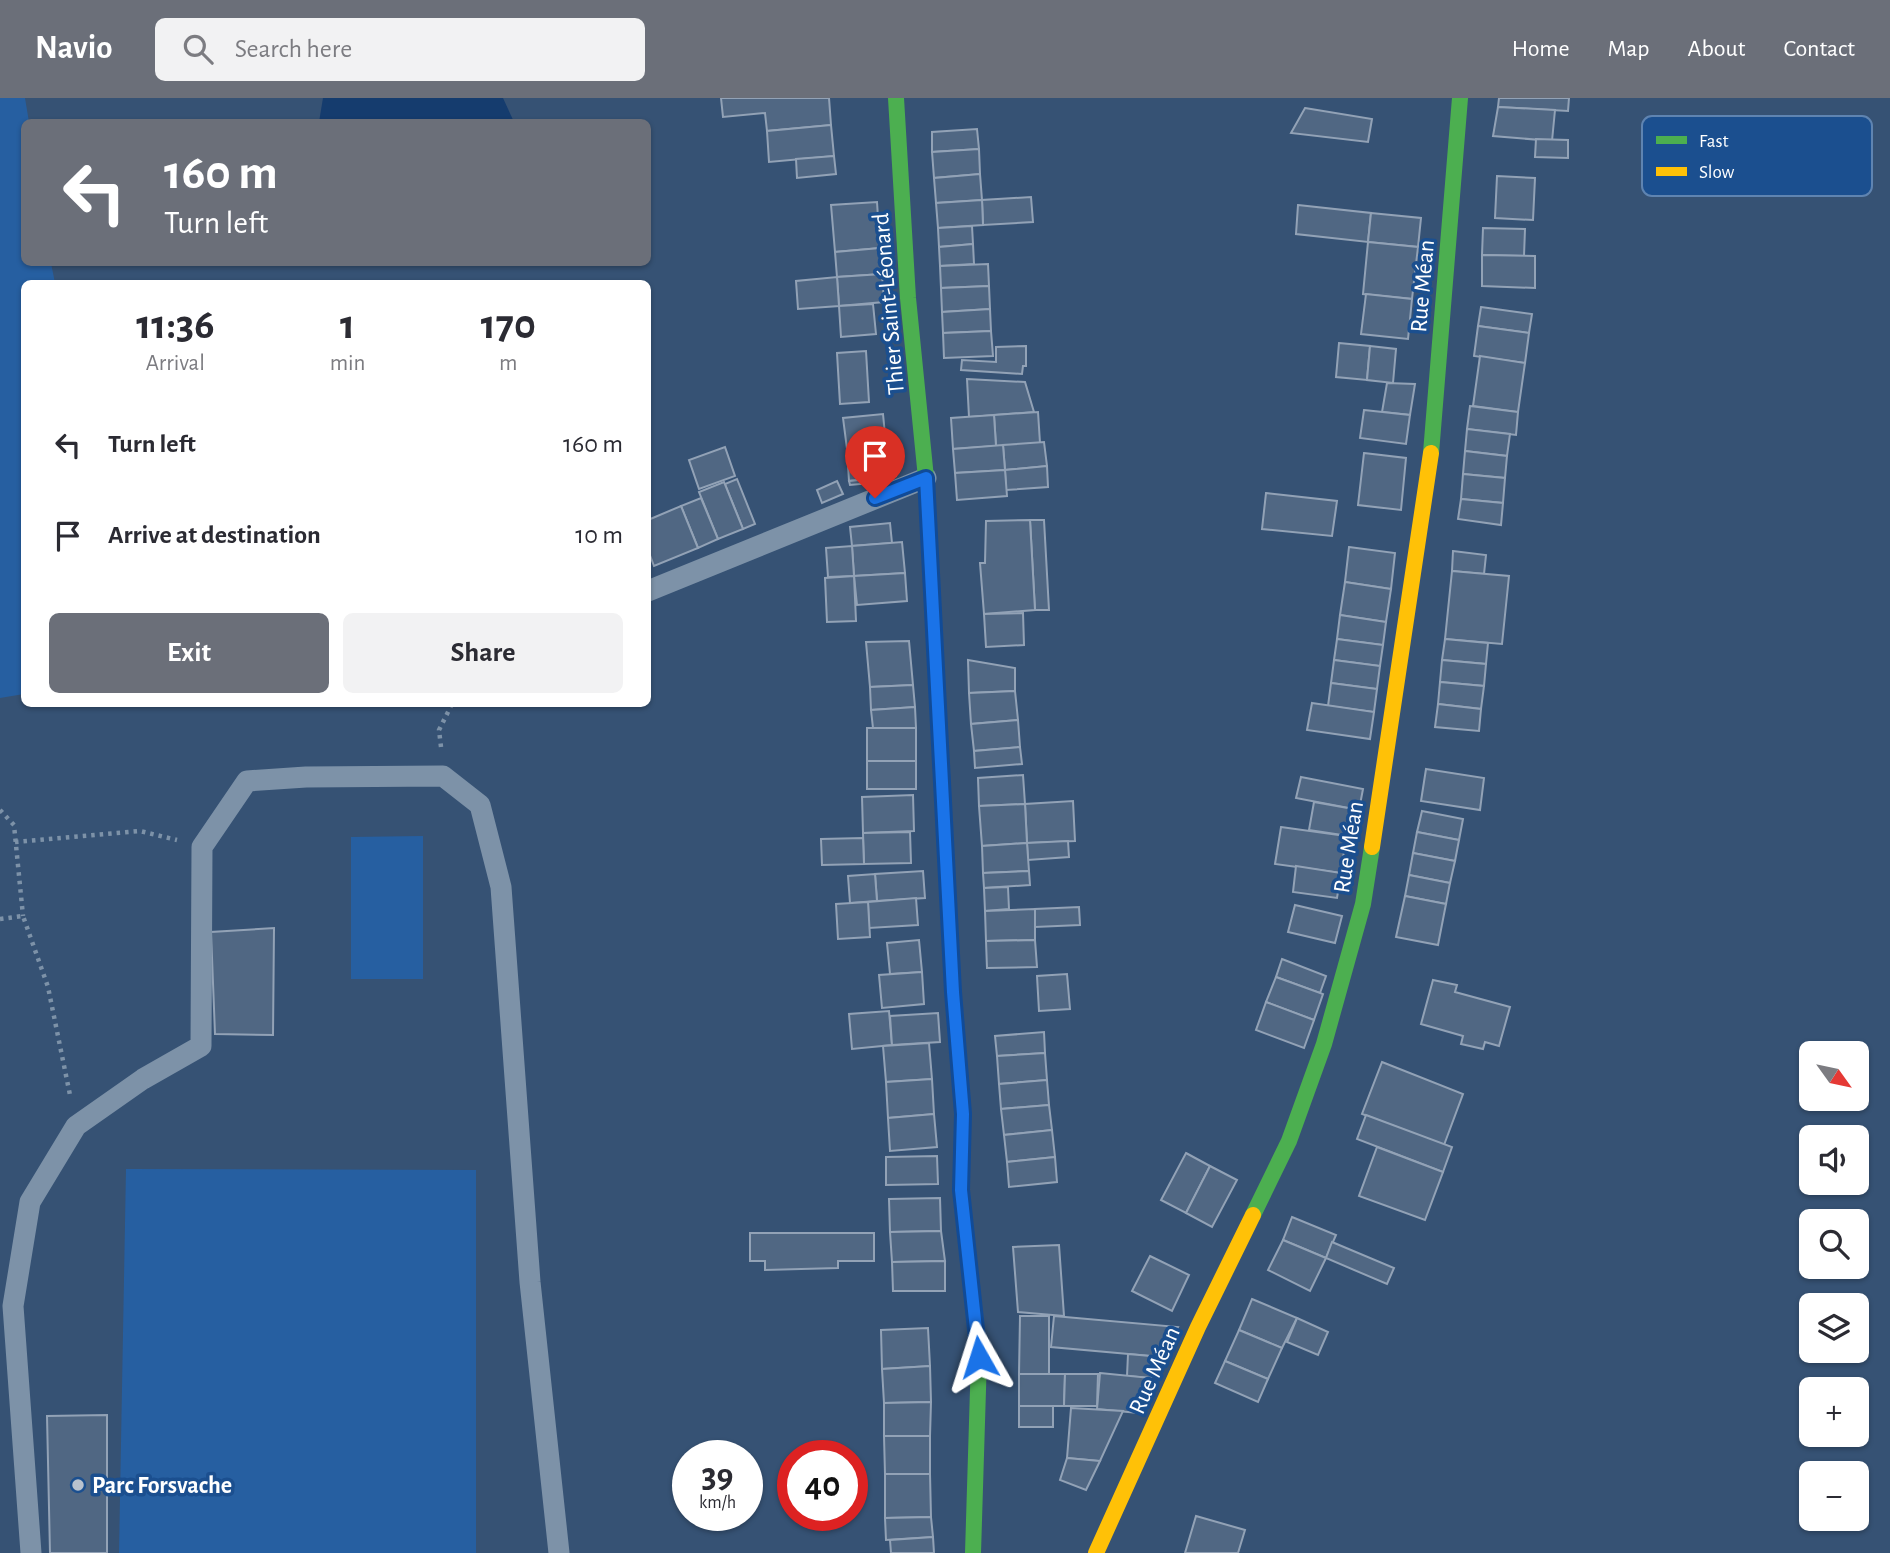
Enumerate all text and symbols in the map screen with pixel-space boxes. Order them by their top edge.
search box [155,18,645,81]
icon: search [179,30,217,68]
text: Navio [35,32,113,65]
text: Search here [235,36,352,62]
text: Home [1512,37,1570,61]
text: Map [1608,37,1650,61]
text: About [1688,37,1745,61]
text: Contact [1783,37,1855,61]
legend [1642,116,1872,196]
text: Fast [1699,132,1729,151]
icon: left [49,147,140,238]
text: 160 m [164,149,278,198]
text: Slow [1699,163,1735,182]
text: Turn left [164,207,268,239]
street label: Thier Saint-Léonard [869,212,909,396]
street label: Rue Méan [1407,239,1439,333]
text: 11:36 [136,304,214,346]
text: 1 [340,304,355,346]
text: 170 [481,304,536,346]
text: Arrival [146,352,205,375]
text: min [330,352,365,375]
text: m [499,352,517,375]
icon: left [49,426,87,464]
pin [845,426,905,498]
text: Turn left [108,431,196,457]
text: 160 m [563,431,623,457]
icon: arrive [856,437,894,475]
icon: arrive [49,517,87,555]
text: Arrive at destination [108,522,321,548]
text: 10 m [575,522,623,548]
button: Exit [49,613,329,693]
button: Share [343,613,623,693]
street label: Rue Méan [1330,799,1368,895]
north arrow [1799,1041,1869,1111]
map controls [1799,1041,1869,1531]
button: sound [1799,1125,1869,1195]
button: search [1799,1209,1869,1279]
button: layers [1799,1293,1869,1363]
position arrow [942,1320,1016,1394]
street label: Rue Méan [1125,1323,1185,1418]
button: + [1799,1377,1869,1447]
speed limit sign: 40 [777,1440,868,1531]
text: 39 [701,1459,733,1494]
button: − [1799,1461,1869,1531]
place label: Parc Forsvache [92,1474,232,1498]
marker: Parc Forsvache [70,1477,86,1493]
text: km/h [699,1494,736,1512]

